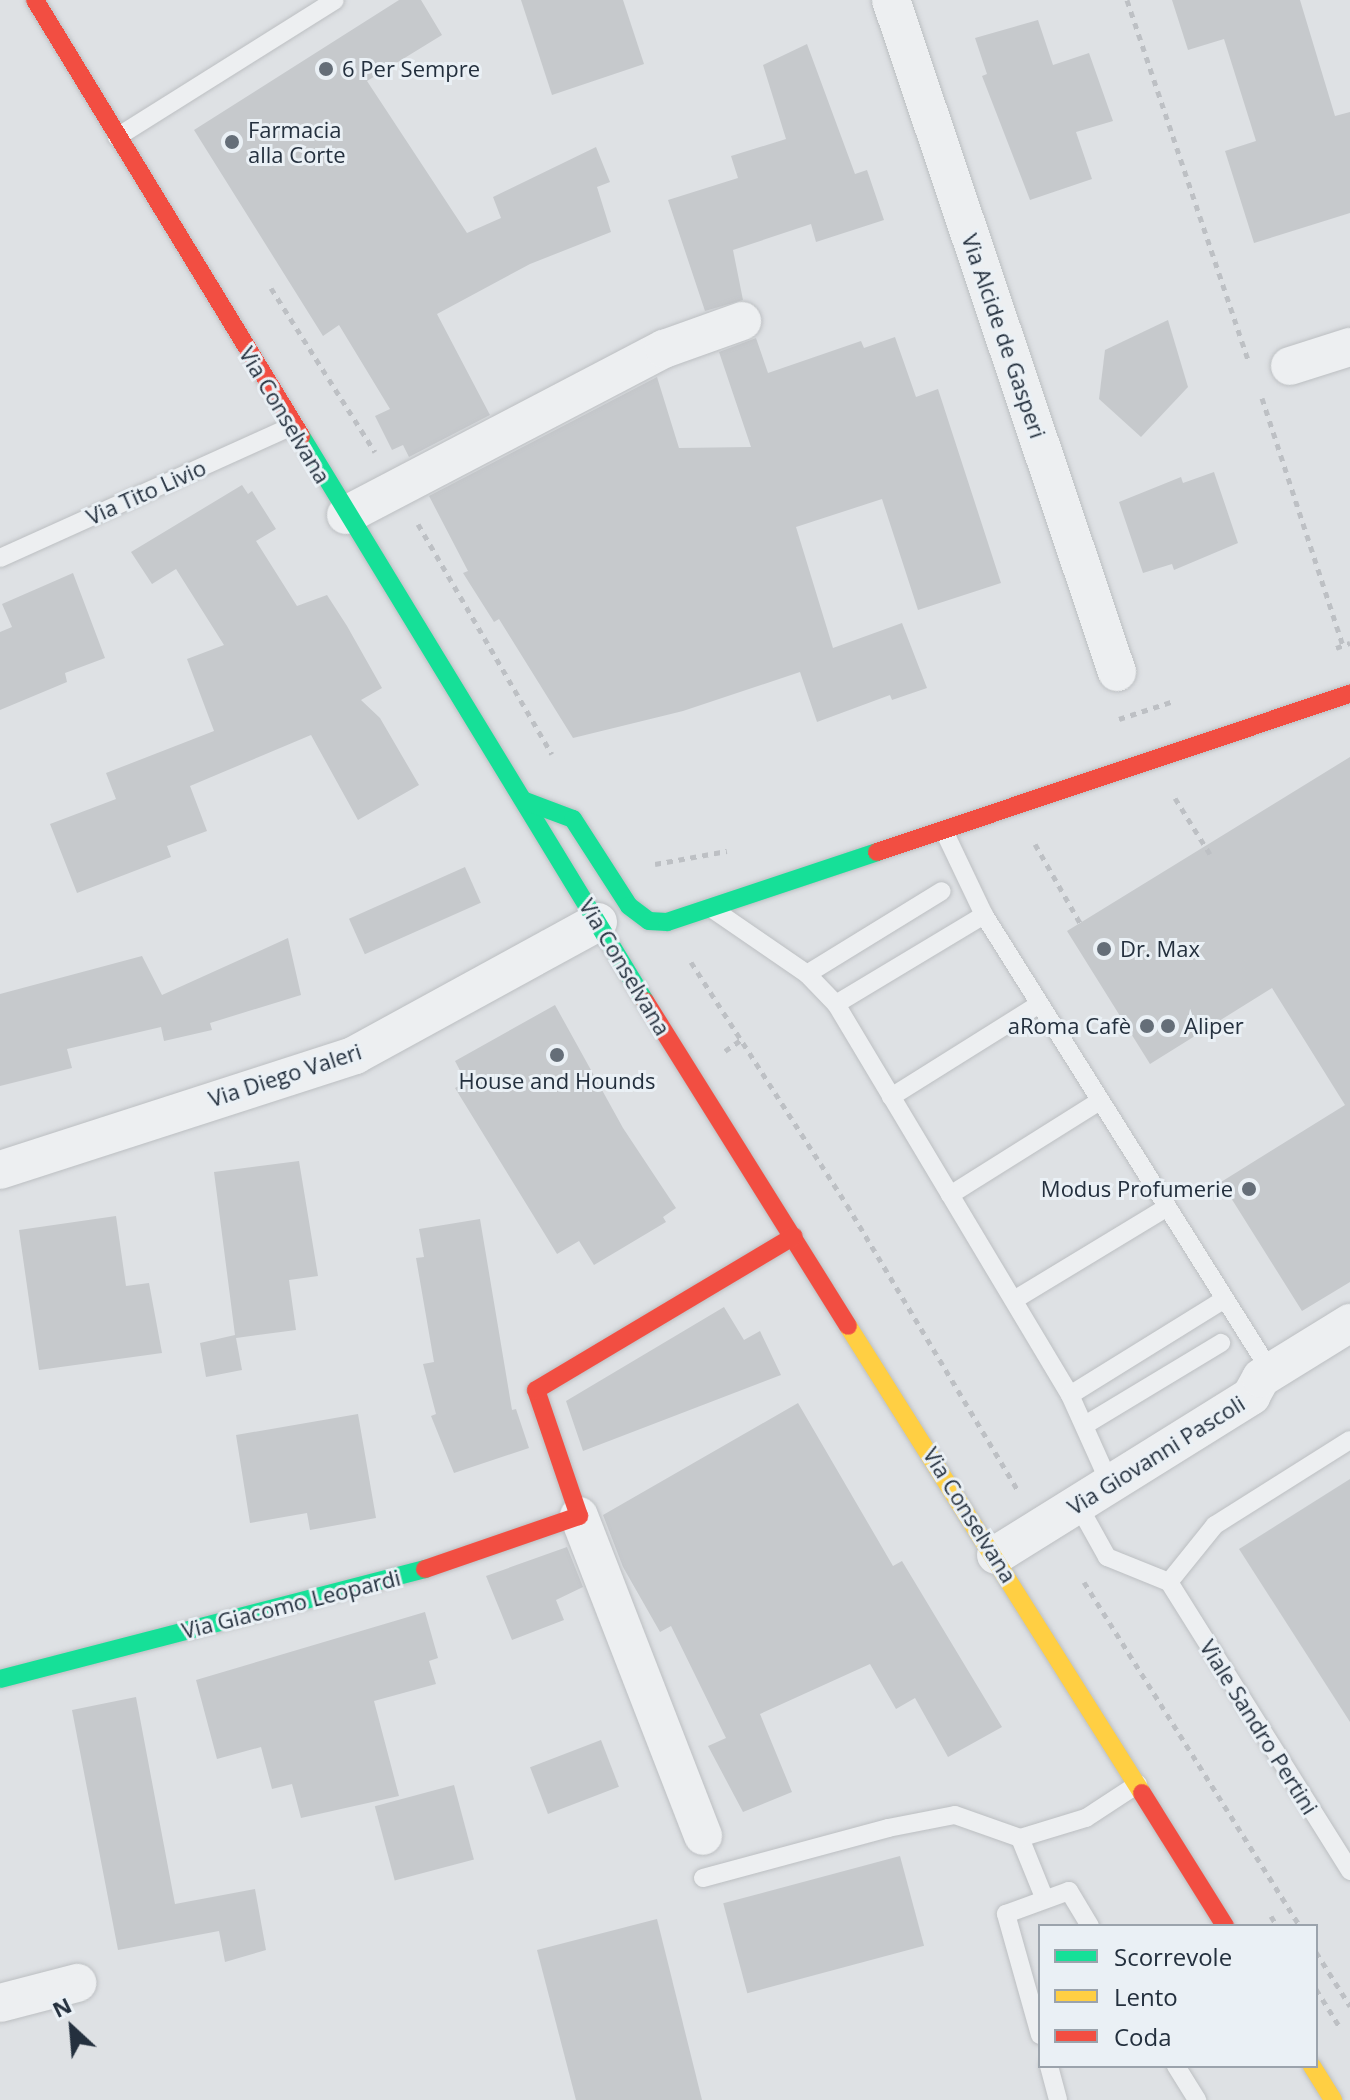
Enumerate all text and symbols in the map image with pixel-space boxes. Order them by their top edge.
place label: 6 Per Sempre [342,56,480,82]
marker: 6 Per Sempre [317,60,335,78]
place label: Farmacia alla Corte [248,116,346,168]
marker: Farmacia alla Corte [223,133,241,151]
street label: Via Alcide de Gasperi [957,230,1051,442]
street label: Via Conselvana [234,342,336,488]
street label: Via Tito Livio [82,454,210,530]
street label: Via Conselvana [574,894,676,1040]
place label: Dr. Max [1120,936,1200,962]
marker: Dr. Max [1095,940,1113,958]
place label: aRoma Cafè [1008,1013,1131,1039]
place label: Aliper [1184,1013,1244,1039]
marker: aRoma Cafè [1138,1017,1156,1035]
marker: Aliper [1159,1017,1177,1035]
street label: Via Diego Valeri [205,1038,365,1112]
marker: House and Hounds [548,1046,566,1064]
place label: House and Hounds [459,1068,655,1094]
place label: Modus Profumerie [1041,1176,1233,1202]
marker: Modus Profumerie [1240,1180,1258,1198]
street label: Via Giovanni Pascoli [1063,1390,1249,1520]
street label: Via Conselvana [918,1442,1022,1588]
street label: Via Giacomo Leopardi [179,1564,403,1644]
street label: Viale Sandro Pertini [1195,1635,1323,1819]
legend [1038,1924,1318,2068]
text: Scorrevole [1114,1940,1232,1973]
text: Lento [1114,1980,1178,2013]
north arrow [32,1988,112,2068]
text: N [47,1989,76,2024]
text: Coda [1114,2020,1172,2053]

